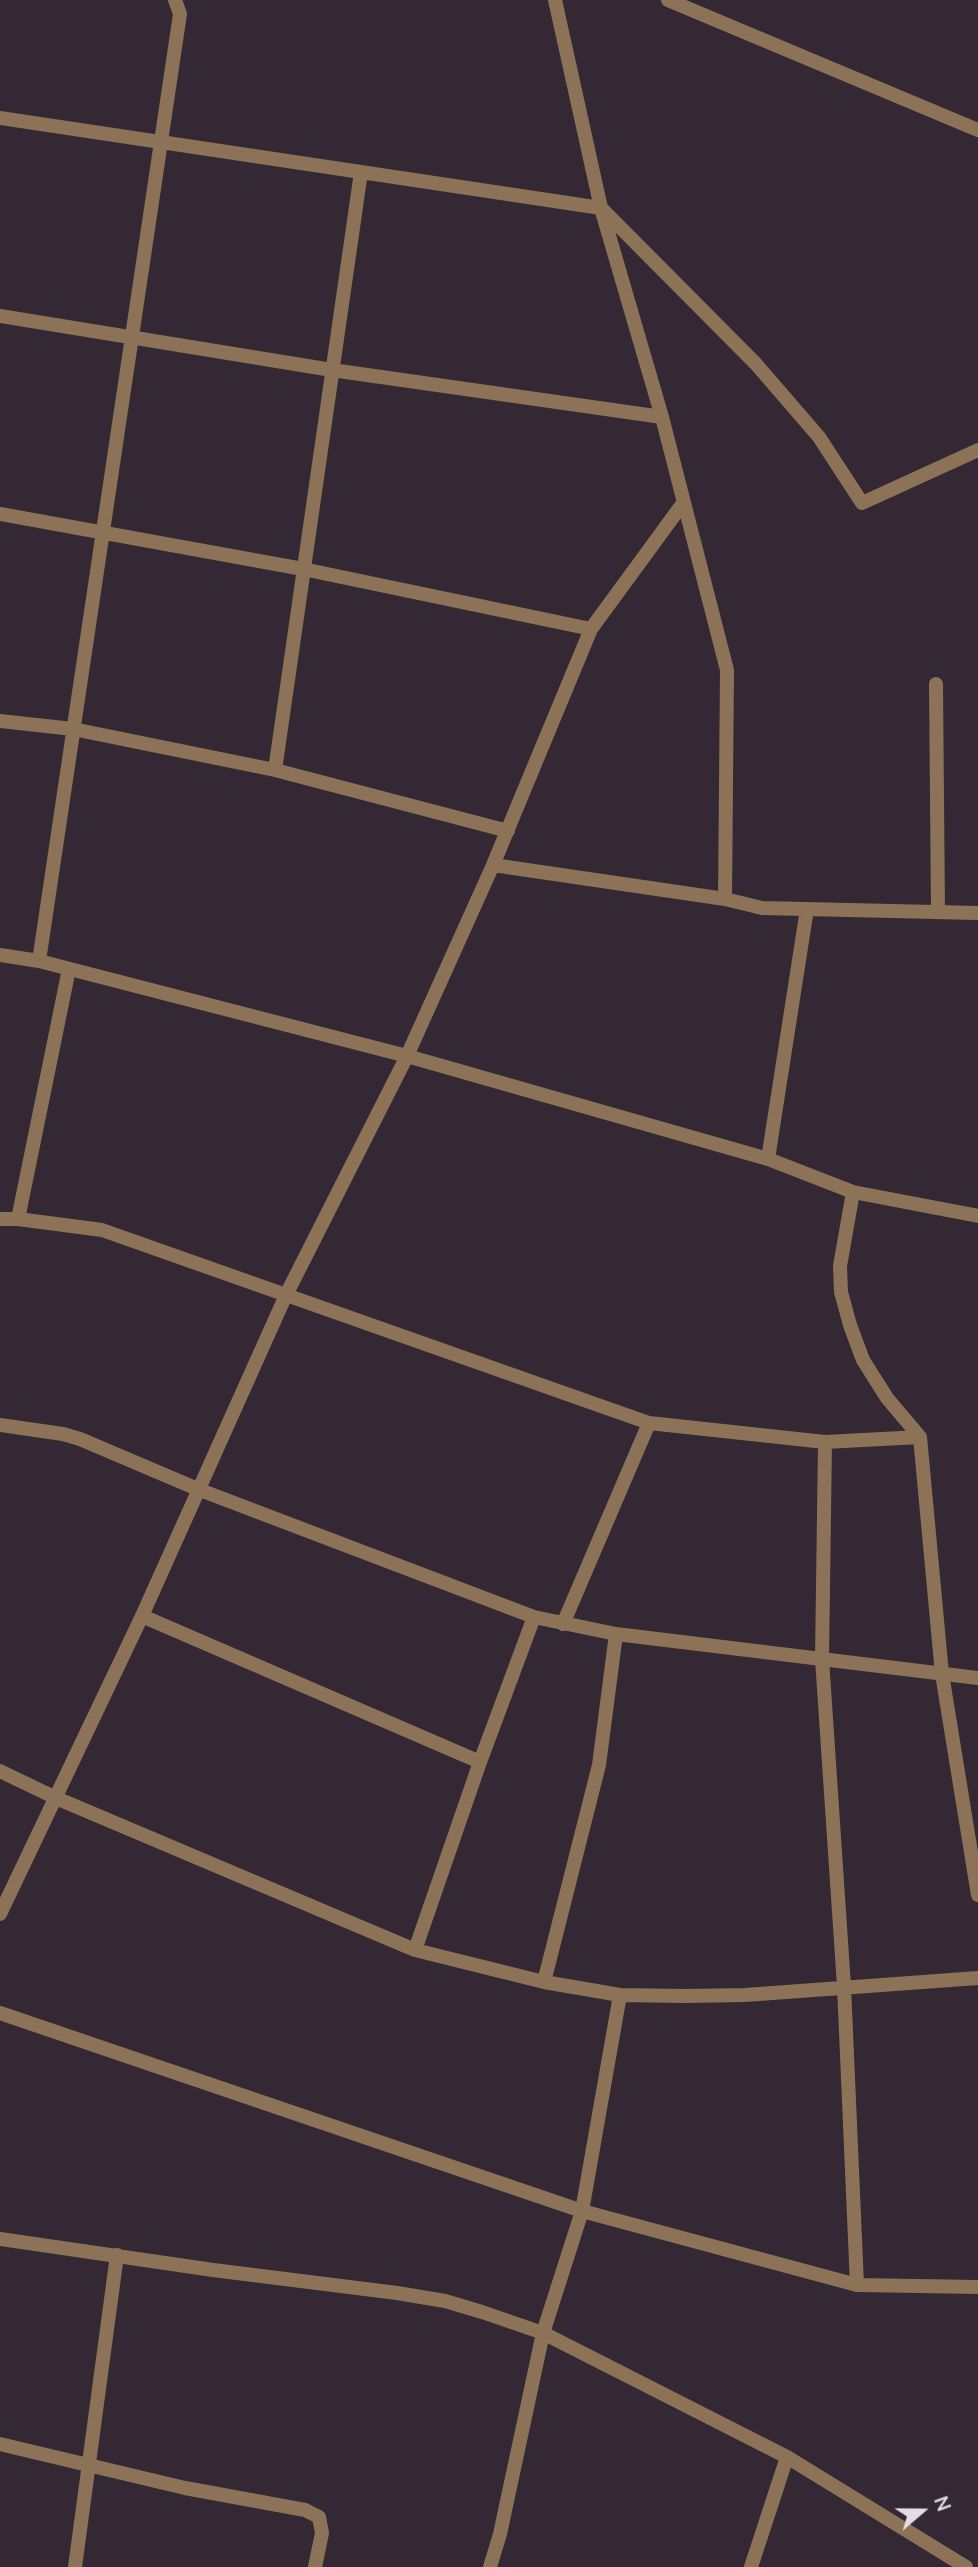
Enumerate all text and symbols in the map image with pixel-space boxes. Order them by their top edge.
north arrow [887,2476,957,2546]
text: N [927,2493,956,2515]

